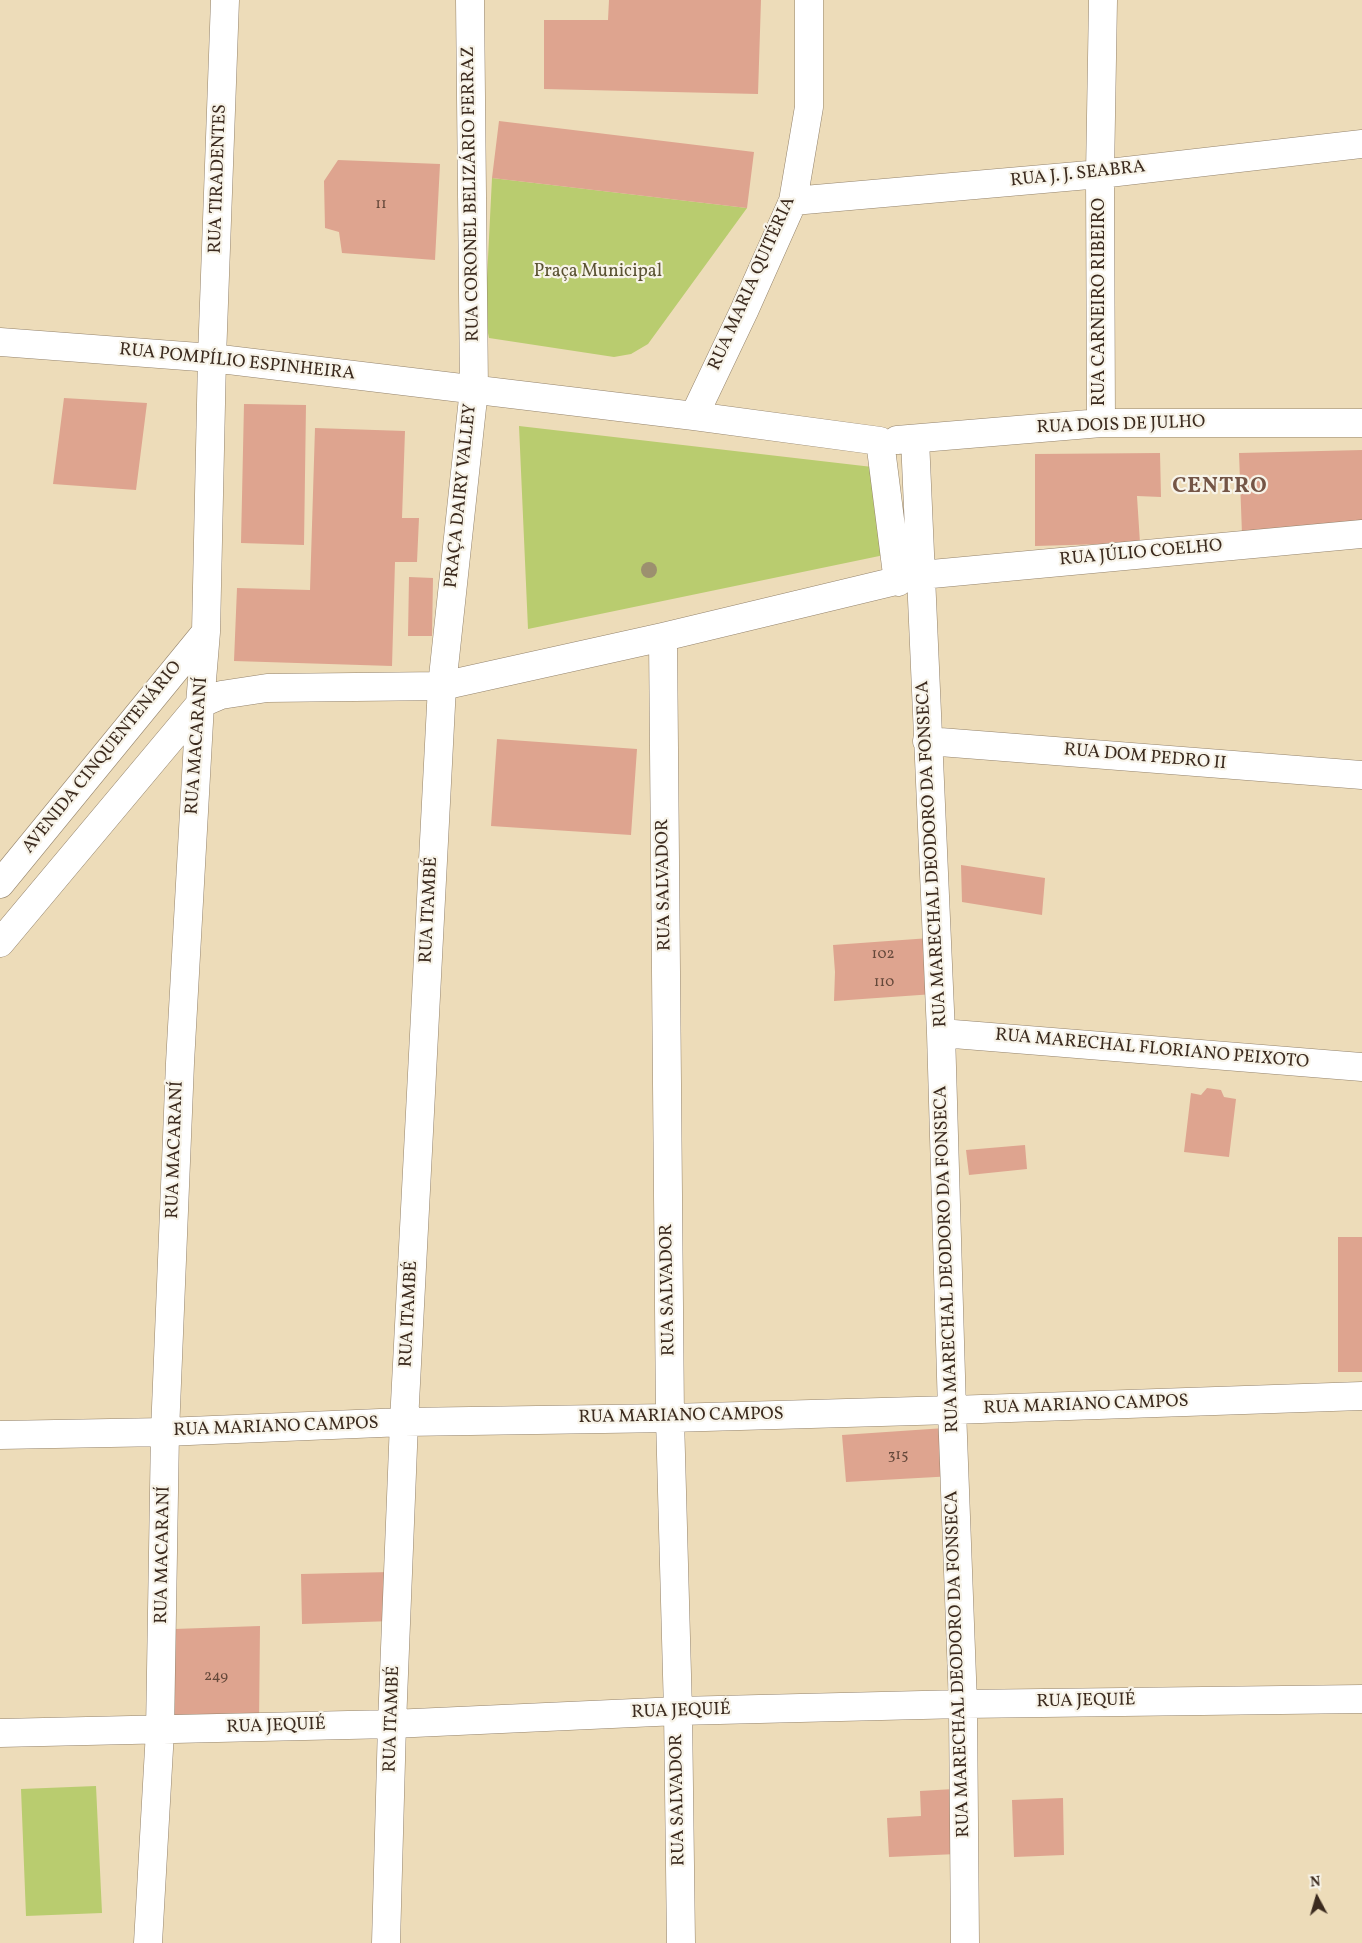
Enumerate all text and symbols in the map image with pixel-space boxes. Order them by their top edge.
street label: RUA CORONEL BELIZÁRIO FERRAZ [459,46,485,342]
street label: RUA TIRADENTES [206,104,232,254]
street label: RUA J. J. SEABRA [1009,157,1147,193]
street label: RUA MARIA QUITÉRIA [705,194,801,374]
house number: 11 [375,196,387,214]
street label: RUA CARNEIRO RIBEIRO [1090,198,1112,406]
park label: Praça Municipal [534,262,662,284]
street label: RUA POMPÍLIO ESPINHEIRA [118,340,356,386]
street label: PRAÇA DAIRY VALLEY [442,403,482,589]
street label: RUA DOIS DE JULHO [1036,412,1206,440]
district label: CENTRO [1171,475,1269,501]
street label: RUA JÚLIO COELHO [1059,536,1223,572]
street label: AVENIDA CINQUENTENÁRIO [19,657,187,859]
street label: RUA MACARANÍ [182,676,214,816]
street label: RUA MARECHAL DEODORO DA FONSECA [913,680,953,1028]
street label: RUA DOM PEDRO II [1063,740,1227,776]
street label: RUA SALVADOR [653,819,677,951]
street label: RUA ITAMBÉ [416,856,444,964]
house number: 102 [872,946,894,964]
house number: 110 [874,974,894,992]
street label: RUA MARECHAL FLORIANO PEIXOTO [994,1026,1310,1074]
street label: RUA MACARANÍ [163,1081,189,1219]
street label: RUA MARECHAL DEODORO DA FONSECA [931,1085,965,1433]
street label: RUA SALVADOR [657,1224,681,1356]
street label: RUA ITAMBÉ [396,1260,424,1368]
street label: RUA MARIANO CAMPOS [983,1392,1189,1420]
street label: RUA MARIANO CAMPOS [578,1404,784,1430]
street label: RUA MARIANO CAMPOS [173,1414,379,1442]
house number: 315 [888,1447,908,1465]
street label: RUA MACARANÍ [152,1486,176,1624]
street label: RUA MARECHAL DEODORO DA FONSECA [942,1490,976,1838]
street label: RUA ITAMBÉ [380,1665,406,1773]
house number: 249 [204,1668,228,1686]
street label: RUA JEQUIÉ [1036,1690,1136,1714]
street label: RUA JEQUIÉ [631,1699,731,1725]
street label: RUA JEQUIÉ [226,1714,326,1740]
street label: RUA SALVADOR [667,1734,691,1866]
north arrow [1292,1873,1342,1923]
text: N [1309,1873,1321,1893]

